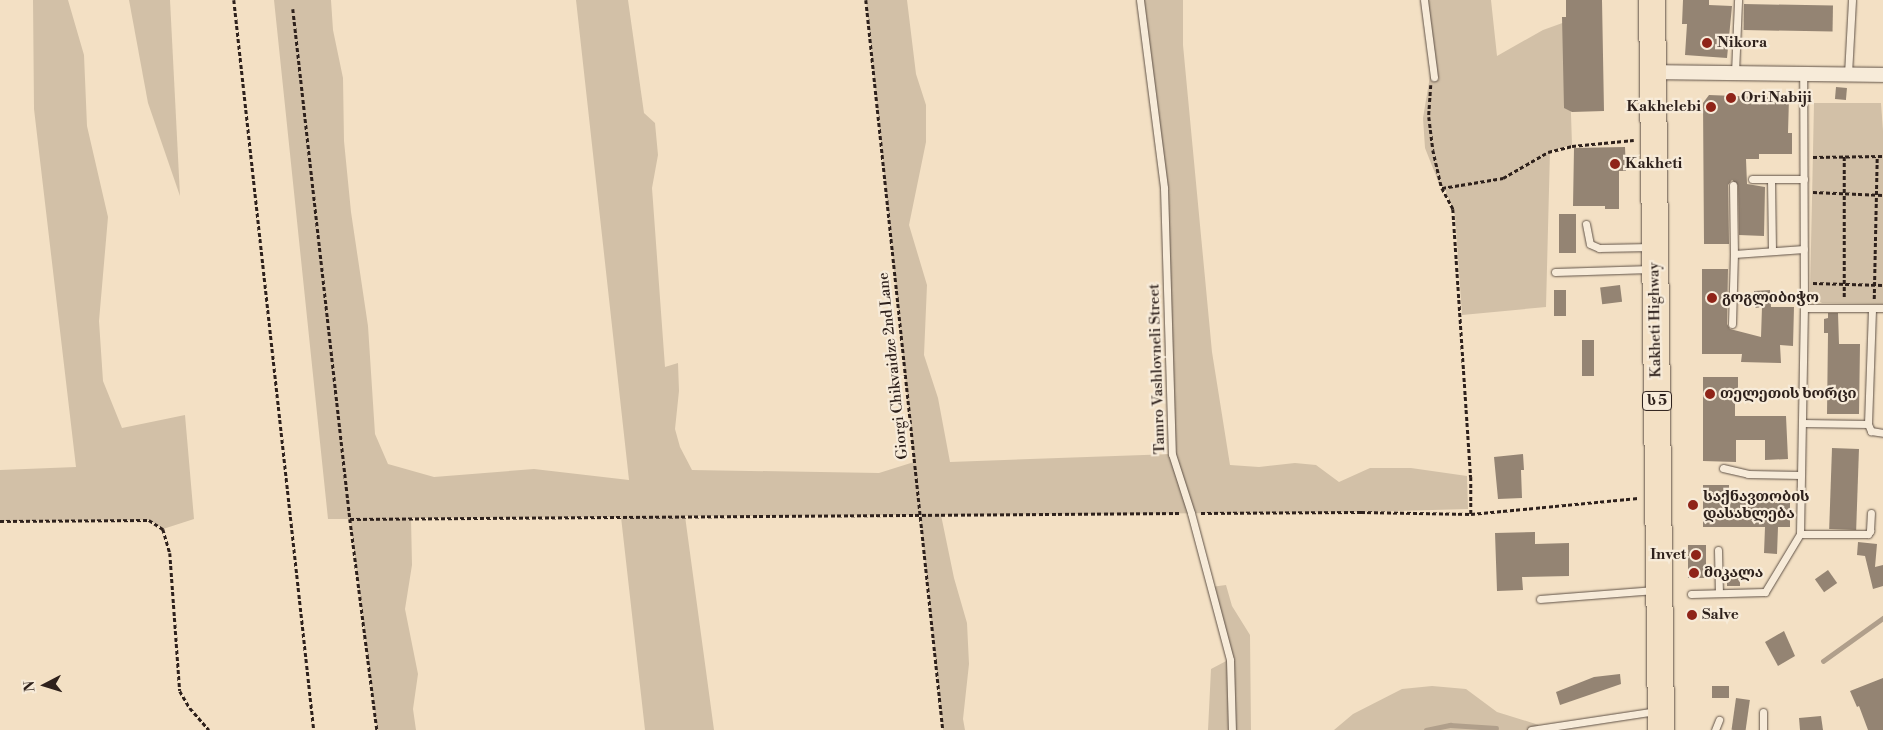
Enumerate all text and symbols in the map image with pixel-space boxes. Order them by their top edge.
place label: Nikora [1717,34,1767,52]
marker: Nikora [1701,37,1713,49]
place label: Ori Nabiji [1741,89,1812,107]
marker: Ori Nabiji [1725,92,1737,104]
place label: Kakhelebi [1627,98,1701,116]
marker: Kakhelebi [1705,101,1717,113]
place label: Kakheti [1625,155,1682,173]
marker: Kakheti [1609,158,1621,170]
street label: Kakheti Highway [1645,262,1665,378]
street label: Giorgi Chikvaidze 2nd Lane [874,272,912,460]
street label: Tamro Vashlovneli Street [1145,283,1169,455]
place label: გოგლიბიჭო [1722,289,1819,307]
marker: გოგლიბიჭო [1706,292,1718,304]
place label: თელეთის ხორცი [1720,385,1857,403]
marker: თელეთის ხორცი [1704,388,1716,400]
road number: ს 5 [1641,390,1673,412]
place label: საქნავთობის დასახლება [1703,487,1810,522]
marker: საქნავთობის დასახლება [1687,499,1699,511]
place label: Invet [1650,546,1686,564]
marker: Invet [1690,549,1702,561]
place label: მიკალა [1704,564,1763,582]
marker: მიკალა [1688,567,1700,579]
place label: Salve [1702,606,1739,624]
marker: Salve [1686,609,1698,621]
north arrow [20,660,70,710]
text: N [21,680,40,693]

